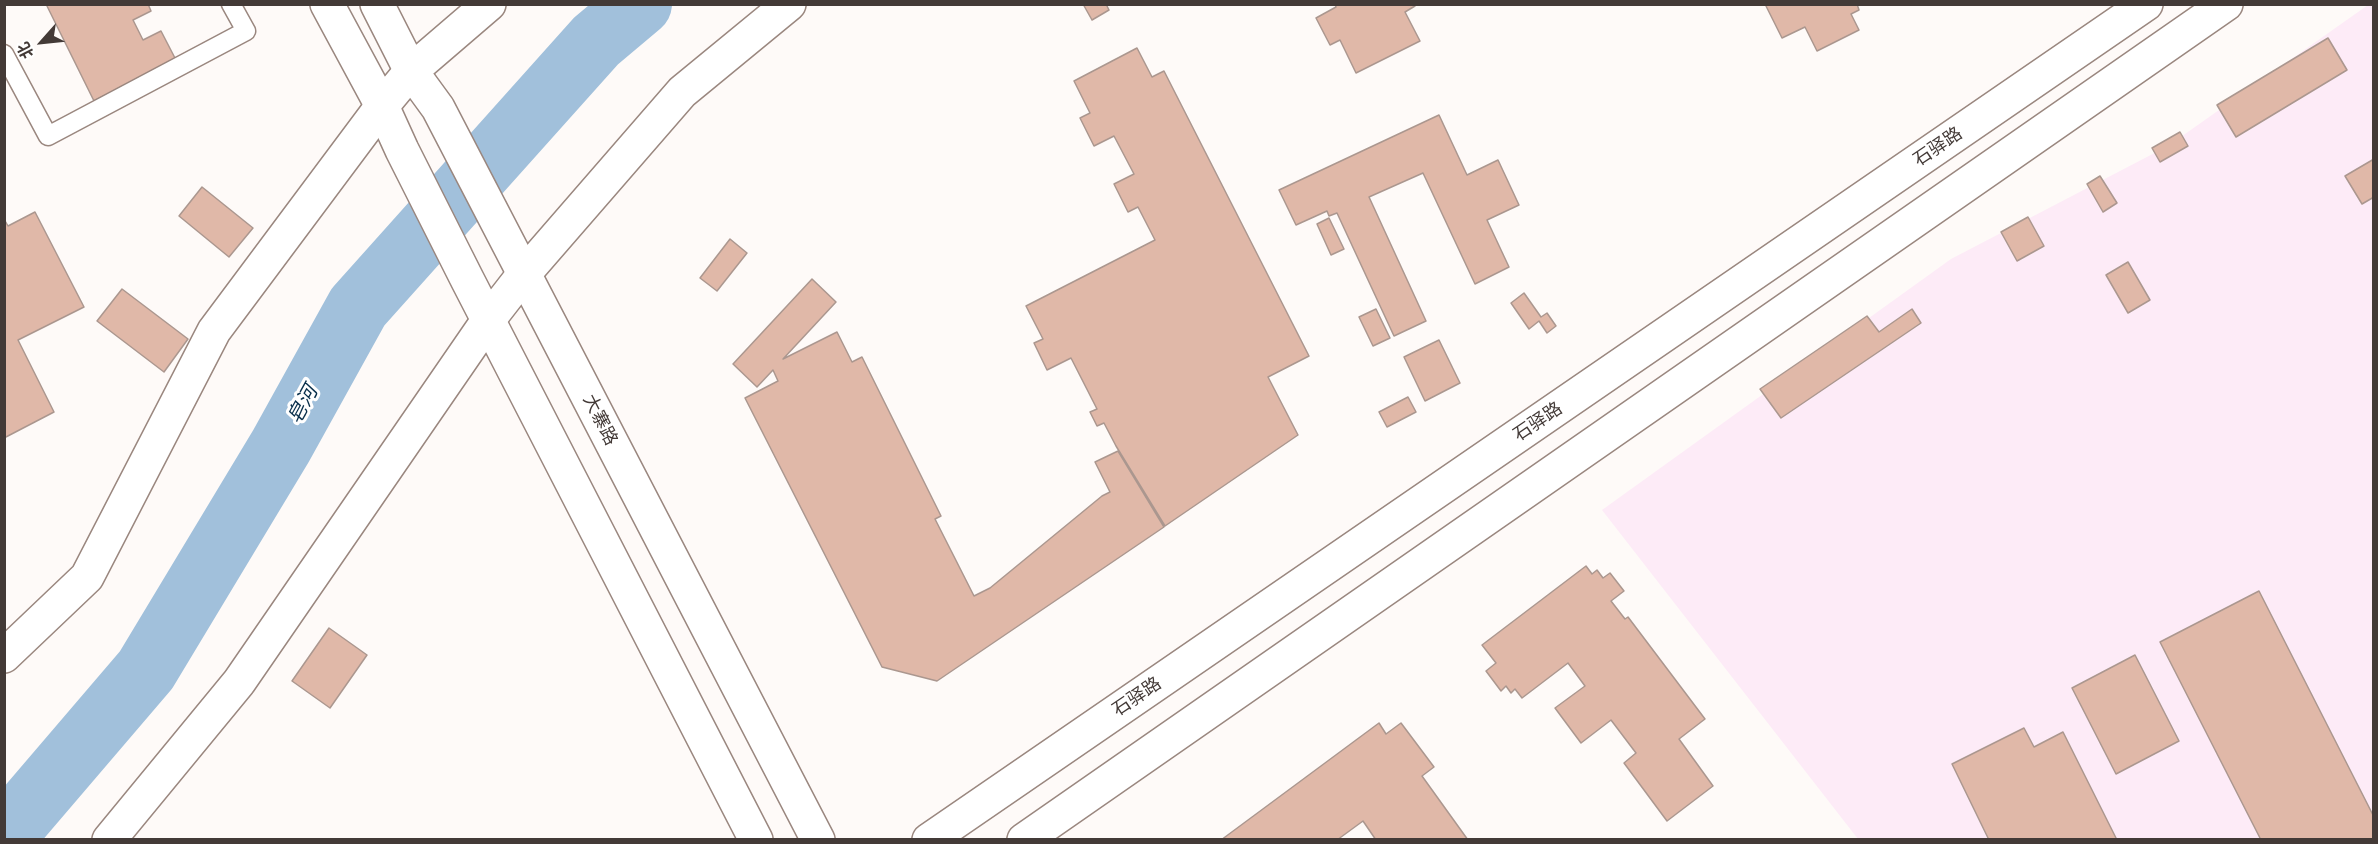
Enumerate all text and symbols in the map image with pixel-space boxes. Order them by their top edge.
north arrow [12,12,72,72]
text: 北 [13,39,38,62]
street label: 石驿路 [1910,123,1966,171]
water label: 皂河 [283,382,323,428]
street label: 大寨路 [578,391,622,449]
street label: 石驿路 [1510,398,1566,446]
street label: 石驿路 [1109,673,1165,721]

